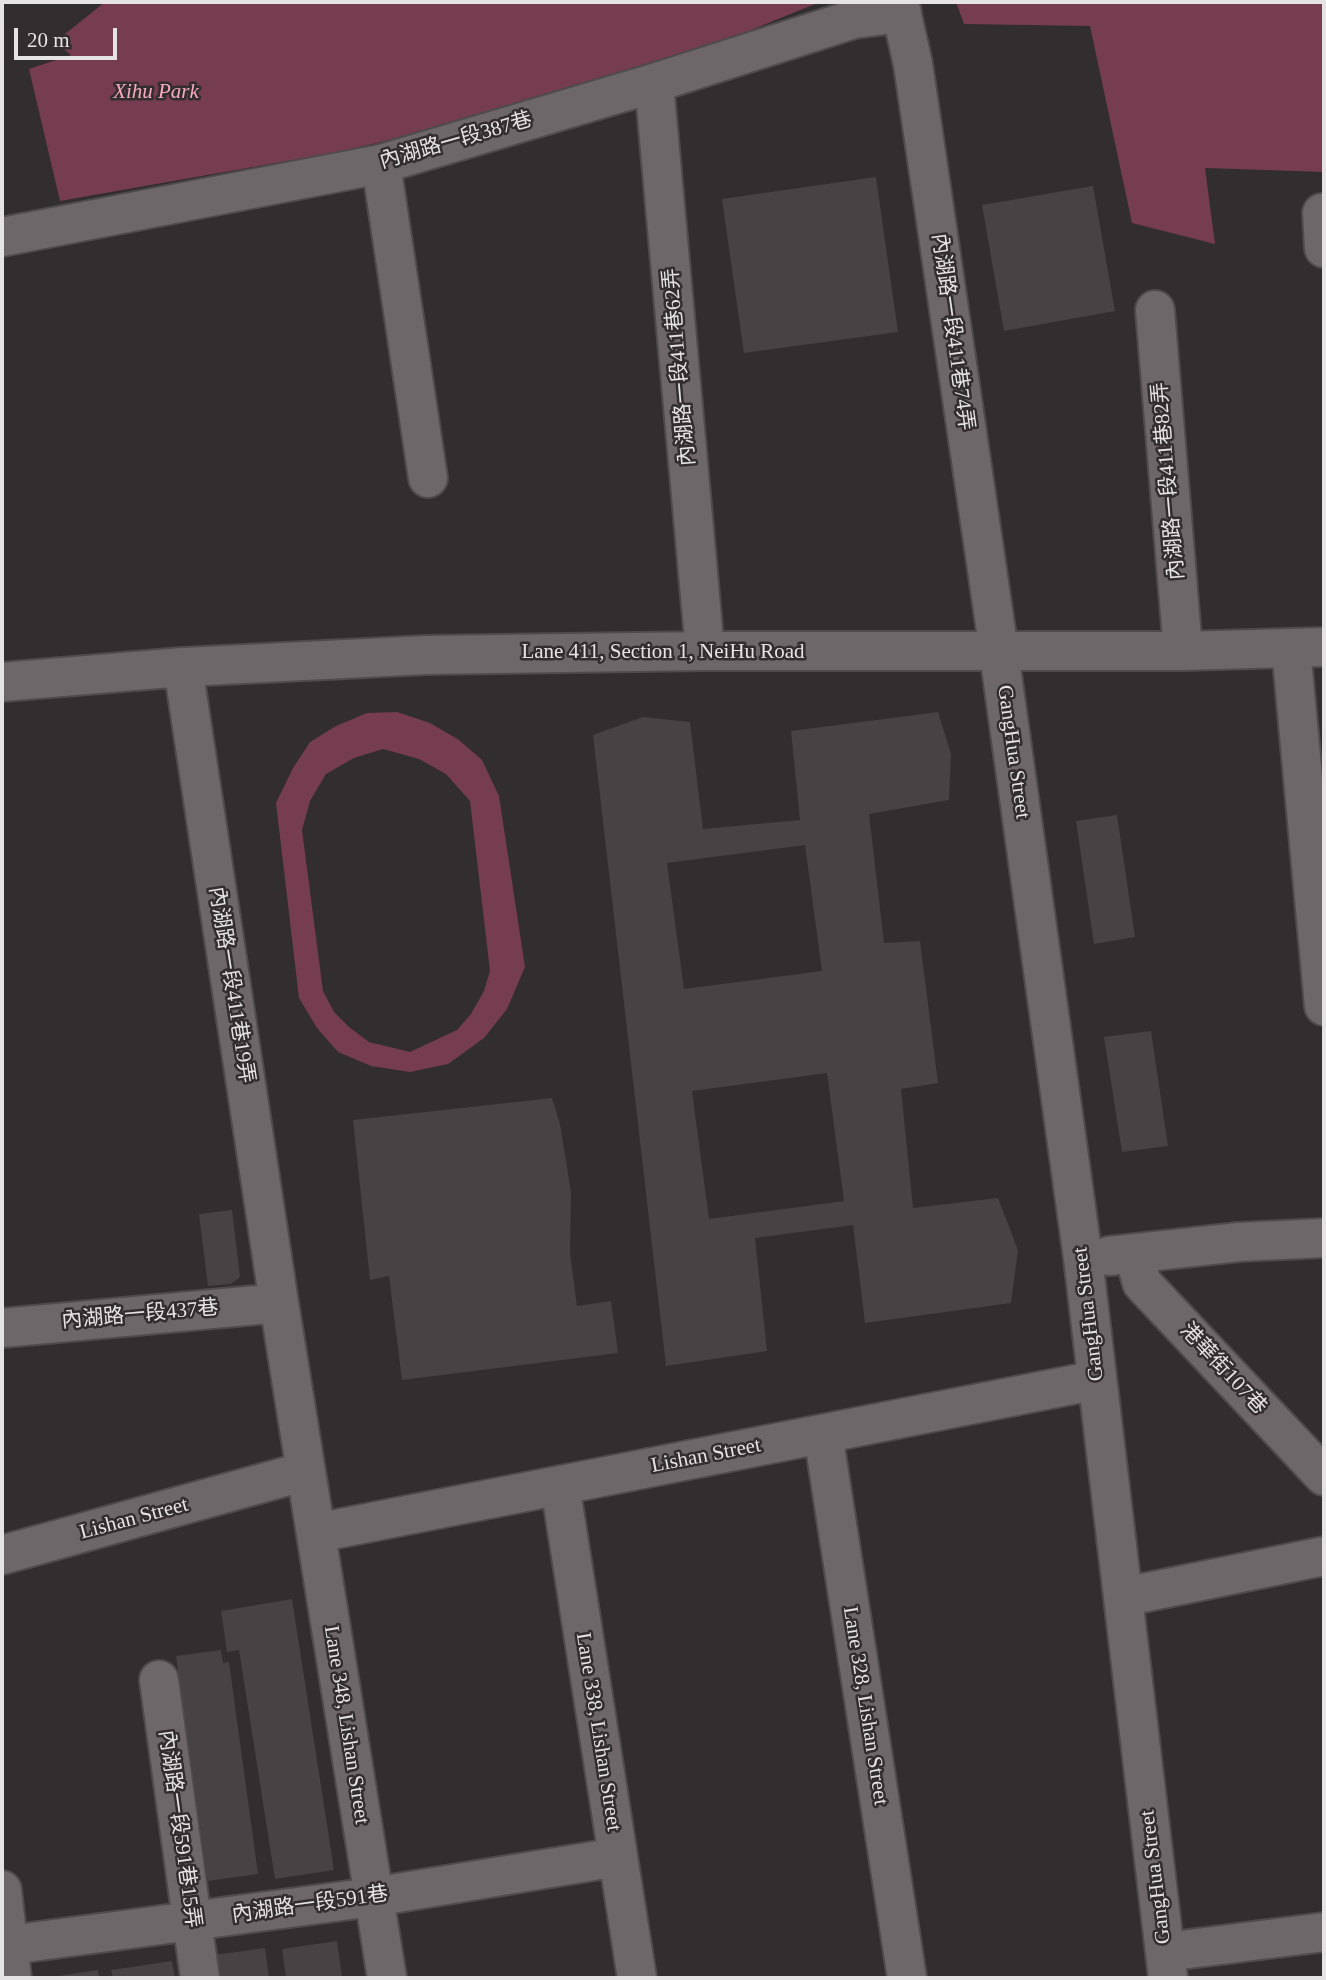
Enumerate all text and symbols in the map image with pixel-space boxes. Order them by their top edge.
scale bar [18,14,121,58]
text: 20 m [27,28,70,52]
park label: Xihu Park [113,79,199,105]
street label: 內湖路一段387巷 [377,107,535,175]
street label: 內湖路一段411巷74弄 [926,232,978,432]
street label: 內湖路一段411巷62弄 [659,267,701,467]
street label: 內湖路一段411巷82弄 [1148,381,1190,581]
street label: Lane 411, Section 1, NeiHu Road [521,639,805,665]
street label: GangHua Street [991,684,1035,820]
street label: 內湖路一段411巷19弄 [203,885,259,1085]
street label: GangHua Street [1068,1246,1110,1382]
street label: 內湖路一段437巷 [60,1296,220,1334]
street label: 港華街107巷 [1174,1318,1272,1420]
street label: Lishan Street [649,1433,763,1479]
street label: Lishan Street [77,1492,191,1546]
street label: Lane 328, Lishan Street [837,1605,893,1807]
street label: Lane 348, Lishan Street [318,1624,374,1826]
street label: Lane 338, Lishan Street [570,1631,626,1833]
street label: 內湖路一段591巷15弄 [153,1728,205,1930]
street label: GangHua Street [1135,1809,1177,1945]
street label: 內湖路一段591巷 [230,1882,390,1928]

